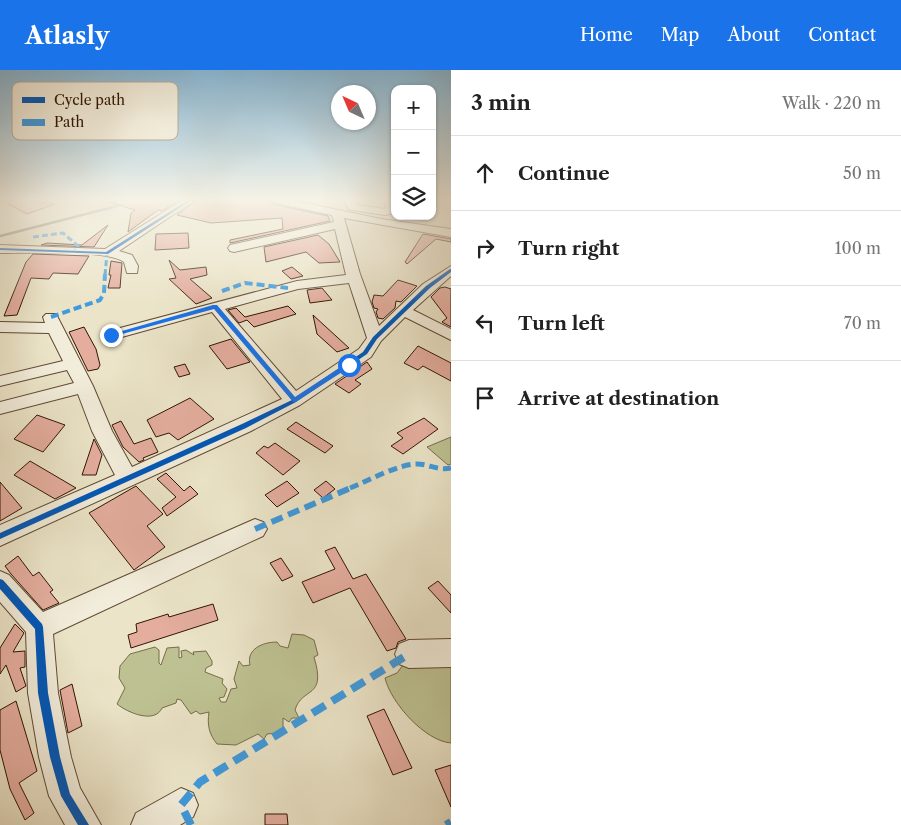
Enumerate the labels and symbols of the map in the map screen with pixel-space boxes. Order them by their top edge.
legend [12,82,178,140]
north arrow [331,85,376,130]
text: Cycle path [54,91,125,109]
text: Path [54,113,84,131]
route end [100,324,123,347]
route start [338,354,361,377]

